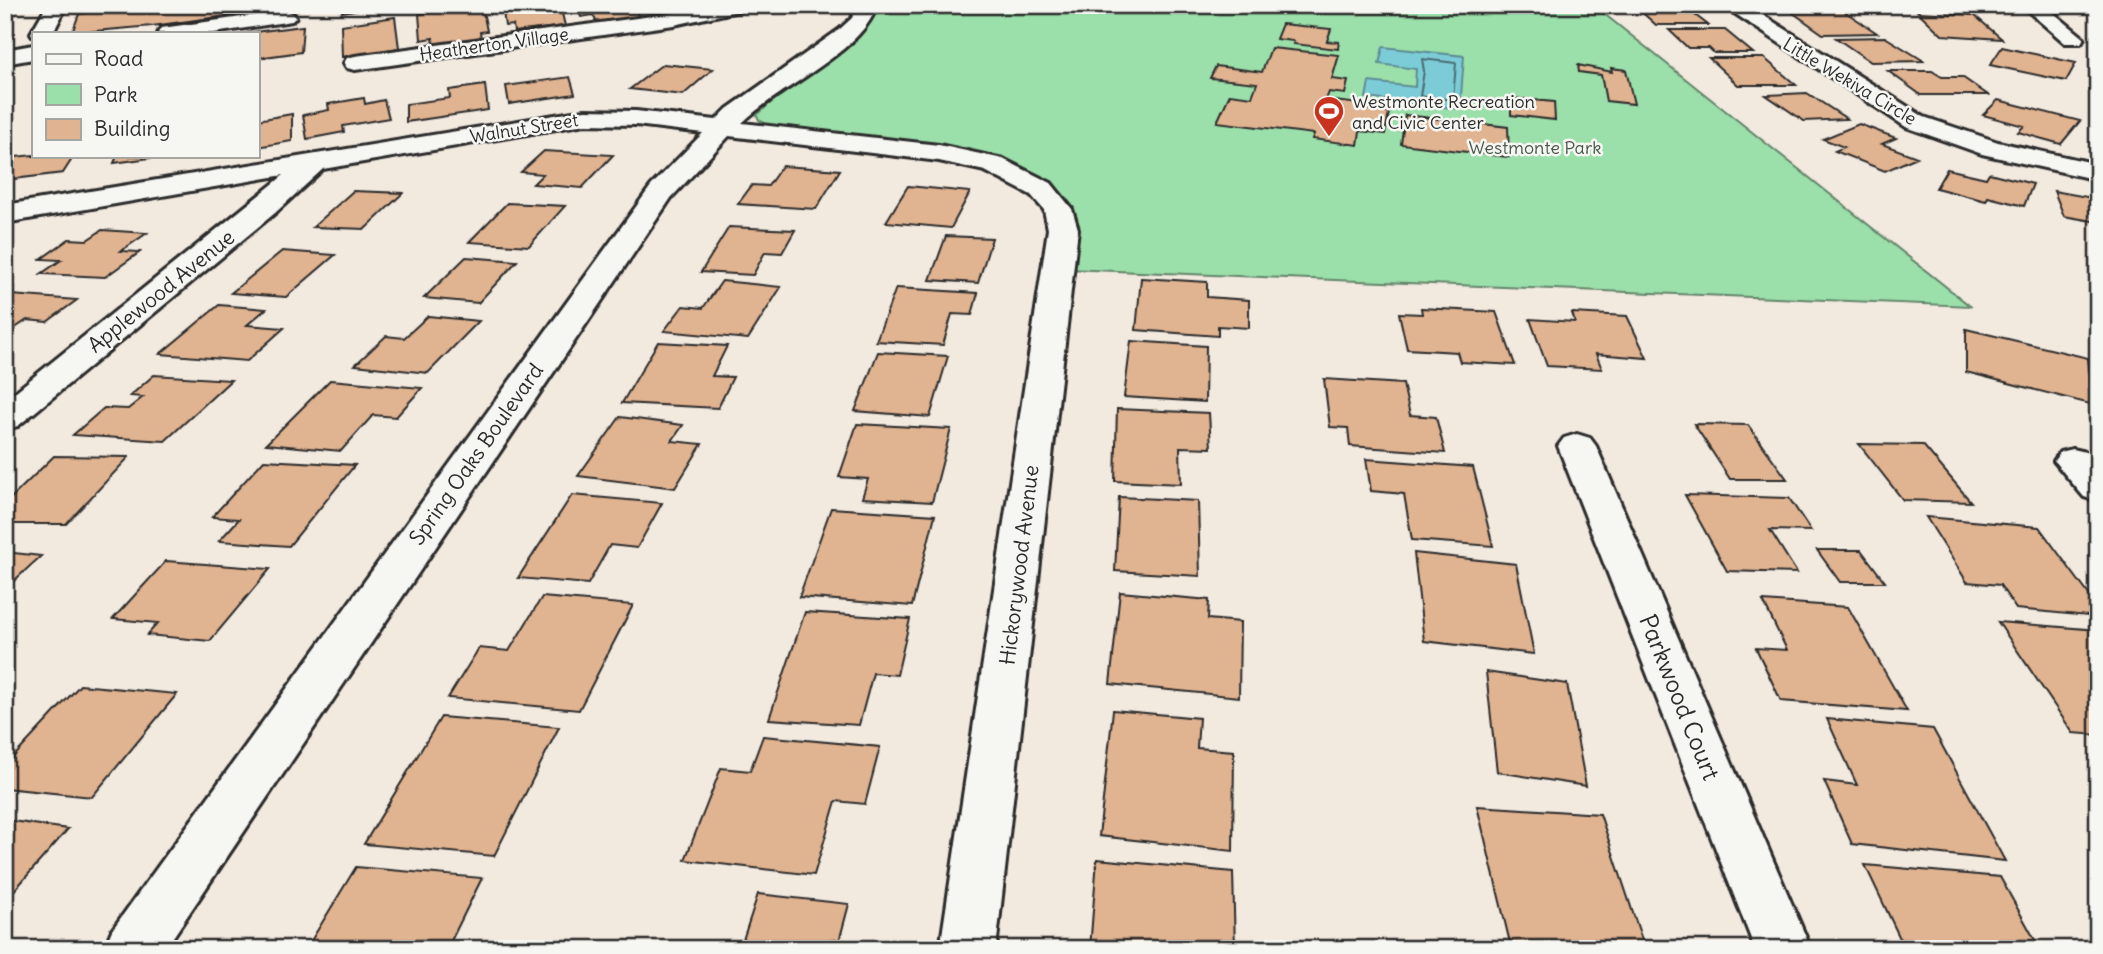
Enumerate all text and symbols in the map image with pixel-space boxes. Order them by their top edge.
street label: Heatherton Village [418,22,570,66]
legend [32,32,259,158]
street label: Little Wekiva Circle [1779,32,1921,130]
text: Road [94,45,143,72]
text: Park [94,81,137,108]
place label: Westmonte Recreation and Civic Center [1352,90,1535,134]
sports icon: Westmonte Recreation and Civic Center [1312,94,1346,138]
street label: Walnut Street [468,108,580,148]
text: Building [94,115,170,142]
park label: Westmonte Park [1469,136,1601,159]
street label: Applewood Avenue [82,223,240,359]
street label: Spring Oaks Boulevard [403,358,549,550]
street label: Hickorywood Avenue [993,464,1045,666]
street label: Parkwood Court [1633,610,1727,784]

